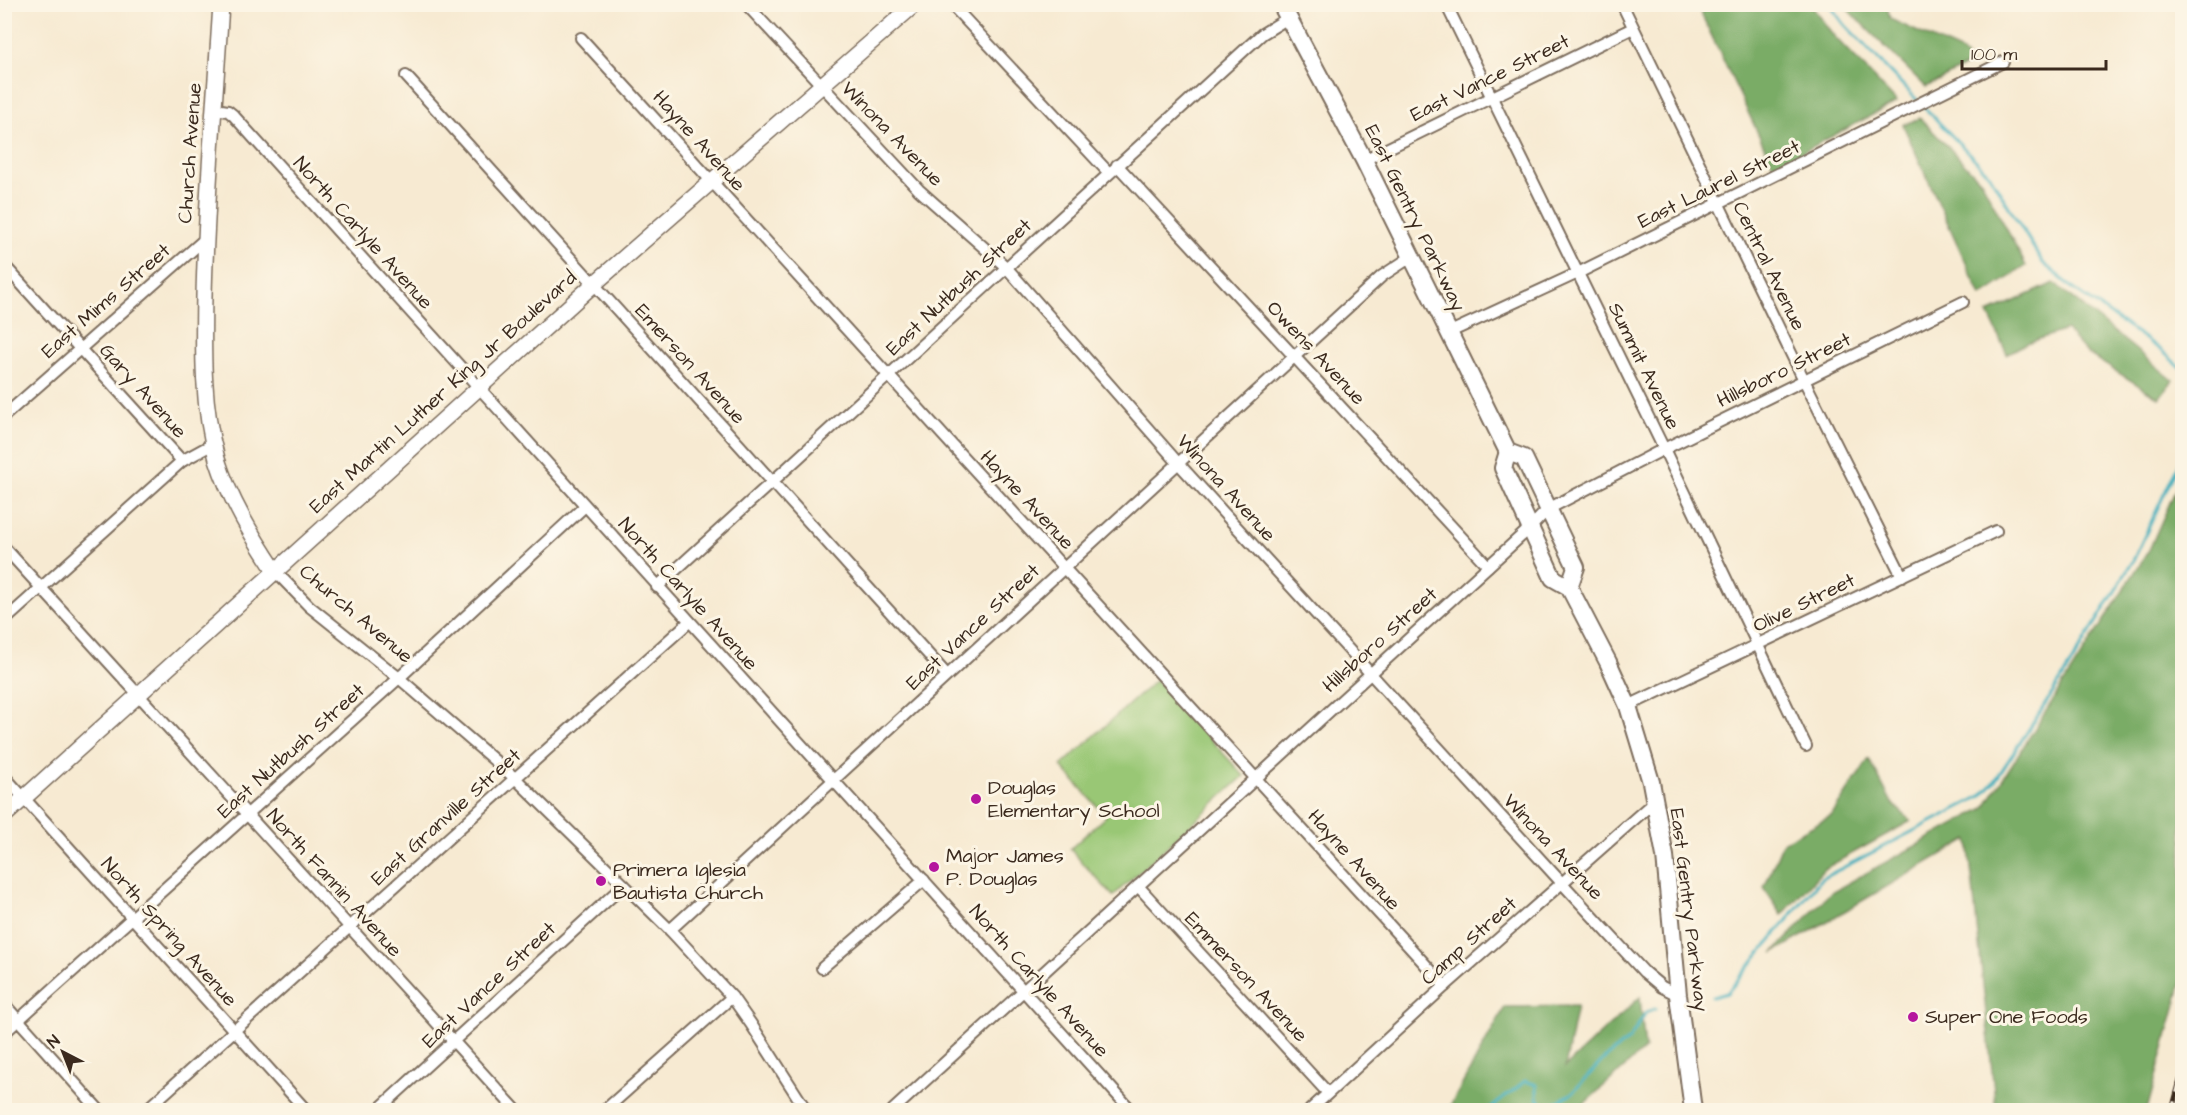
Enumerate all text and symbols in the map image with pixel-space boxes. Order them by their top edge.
street label: East Vance Street [1406,27,1574,129]
scale bar [1962,33,2106,71]
text: 100 m [1971,42,2017,67]
street label: Winona Avenue [835,75,950,193]
street label: Church Avenue [171,82,209,224]
street label: Hayne Avenue [645,84,752,198]
street label: East Gentry Parkway [1357,120,1472,316]
street label: East Laurel Street [1633,133,1805,235]
street label: North Carlyle Avenue [286,150,440,316]
street label: Central Avenue [1726,197,1812,335]
street label: East Nutbush Street [880,212,1038,362]
street label: East Mims Street [35,237,177,365]
street label: East Martin Luther King Jr Boulevard [303,264,584,521]
street label: Owens Avenue [1260,295,1372,411]
street label: Emerson Avenue [628,298,752,431]
street label: Summit Avenue [1601,298,1687,434]
street label: Hillsboro Street [1712,325,1856,415]
street label: Gary Avenue [92,337,193,445]
street label: Winona Avenue [1170,428,1282,548]
street label: Hayne Avenue [973,444,1081,557]
street label: North Carlyle Avenue [611,511,765,677]
street label: East Vance Street [900,557,1046,697]
street label: Church Avenue [293,558,419,670]
street label: Olive Street [1748,566,1860,640]
street label: Hillsboro Street [1316,581,1444,699]
street label: East Nutbush Street [211,677,371,825]
street label: East Granville Street [365,742,527,892]
place label: Douglas Elementary School [988,774,1160,826]
street label: Winona Avenue [1496,788,1610,907]
marker: Douglas Elementary School [969,792,983,806]
street label: North Fannin Avenue [260,803,408,963]
street label: Hayne Avenue [1300,803,1407,917]
street label: East Gentry Parkway [1662,807,1715,1013]
place label: Major James P. Douglas [946,842,1064,894]
street label: North Spring Avenue [94,851,244,1014]
place label: Primera Iglesia Bautista Church [613,856,763,907]
marker: Major James P. Douglas [927,860,941,874]
marker: Primera Iglesia Bautista Church [594,874,608,888]
street label: Camp Street [1415,890,1523,992]
street label: North Carlyle Avenue [962,898,1116,1064]
street label: Emmerson Avenue [1178,906,1314,1049]
street label: East Vance Street [416,915,562,1055]
place label: Super One Foods [1925,1003,2088,1031]
marker: Super One Foods [1906,1010,1920,1024]
north arrow [33,1022,93,1082]
text: N [43,1030,65,1053]

